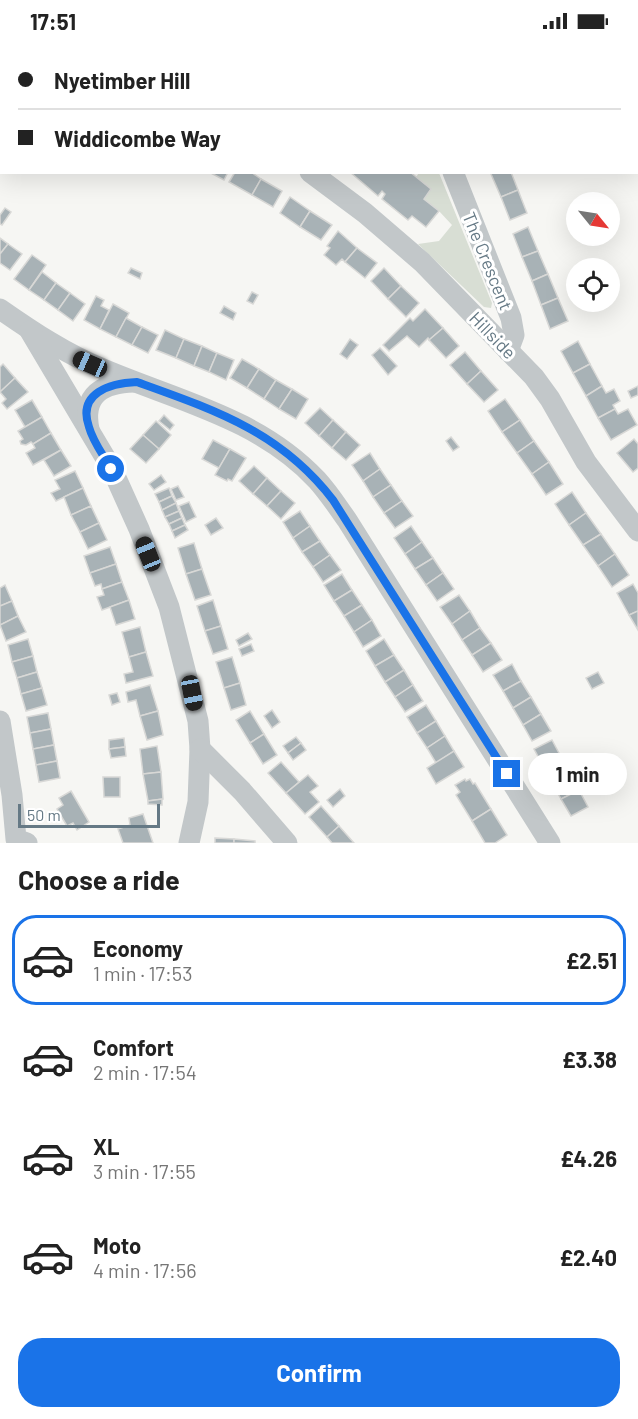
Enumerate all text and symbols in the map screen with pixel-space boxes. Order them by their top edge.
text: 17:51 [30,8,76,34]
text: Nyetimber Hill [54,67,190,93]
text: Widdicombe Way [54,125,221,151]
north arrow [566,192,620,246]
map controls [566,192,620,312]
street label: The Crescent [458,209,518,313]
button: locate [566,258,620,312]
street label: Hillside [465,307,521,363]
car [70,348,110,380]
route start [97,455,124,482]
car [133,534,163,574]
car [180,674,204,712]
callout: 1 min [528,753,627,795]
route end [493,760,520,787]
text: 1 min [556,762,599,786]
scale bar [18,801,160,828]
text: 50 m [27,805,61,824]
text: Choose a ride [18,863,180,895]
icon: car [21,933,75,987]
text: Economy [93,935,183,961]
text: £2.51 [566,947,617,973]
text: 1 min · 17:53 [93,961,192,985]
icon: car [21,1032,75,1086]
text: Comfort [93,1034,174,1060]
text: £3.38 [562,1046,617,1072]
text: 2 min · 17:54 [93,1060,197,1084]
icon: car [21,1131,75,1185]
text: XL [93,1133,119,1159]
text: £4.26 [560,1145,617,1171]
text: 3 min · 17:55 [93,1159,196,1183]
icon: car [21,1230,75,1284]
text: Moto [93,1232,141,1258]
text: £2.40 [559,1244,617,1270]
text: 4 min · 17:56 [93,1258,196,1282]
button: Confirm [18,1338,620,1407]

